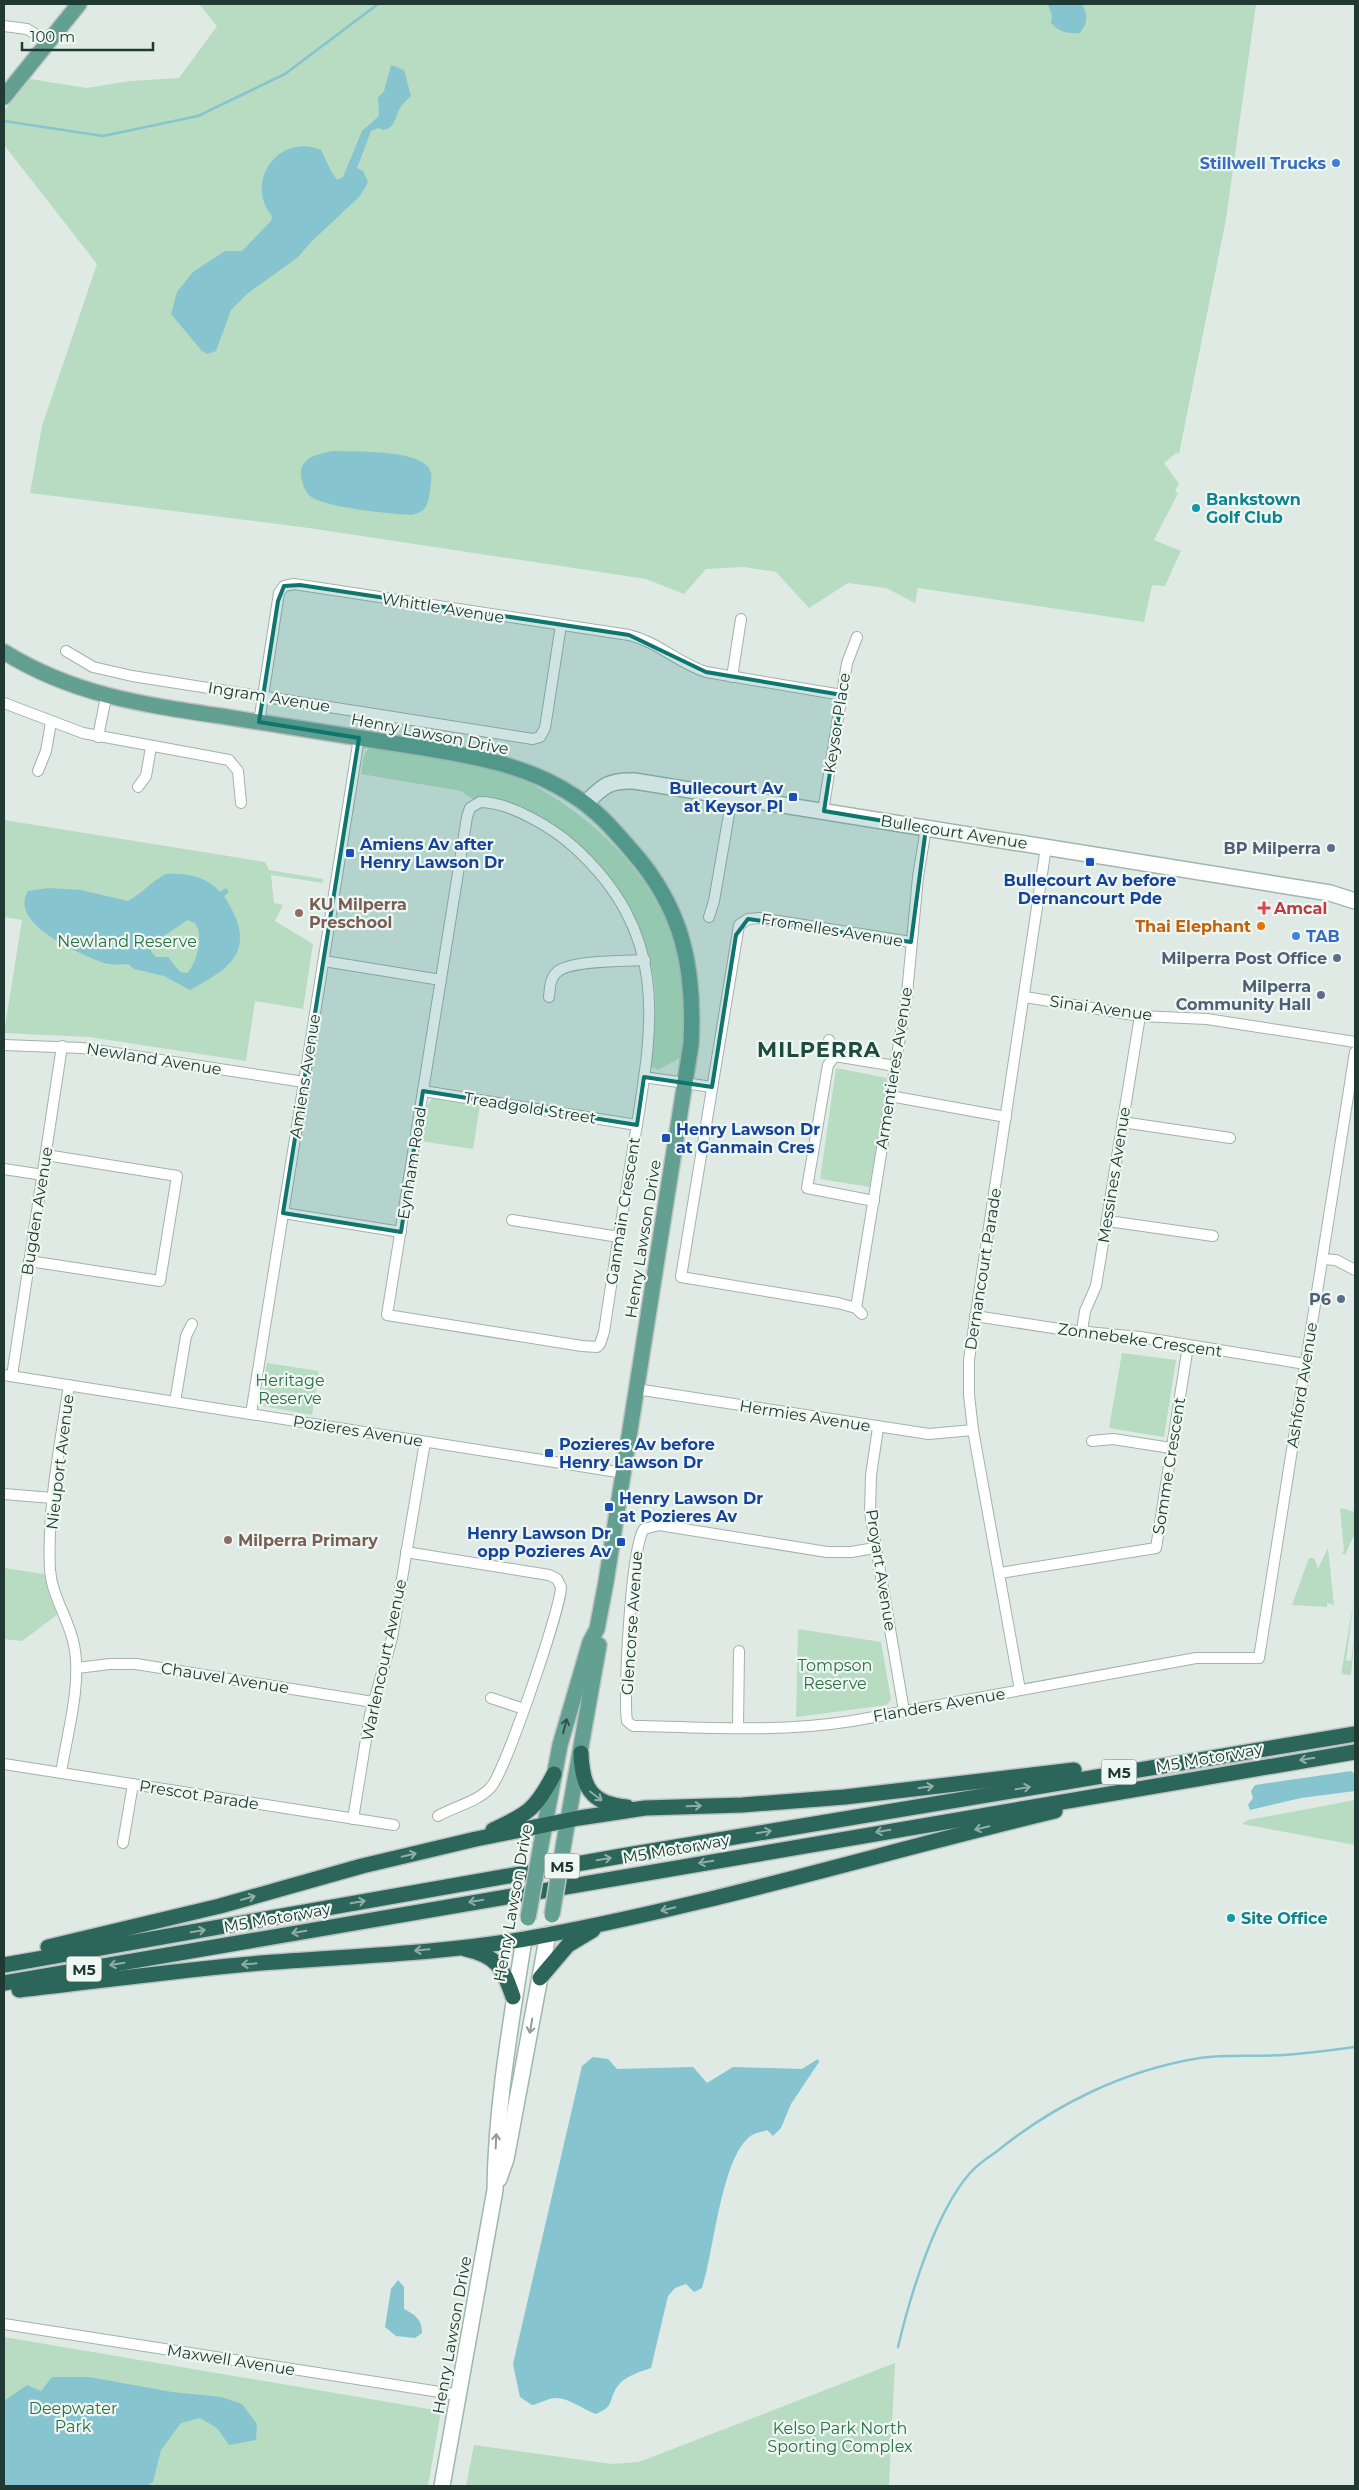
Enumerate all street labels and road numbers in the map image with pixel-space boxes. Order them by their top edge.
street label: Whittle Avenue [380,589,506,627]
street label: Keysor Place [820,671,854,775]
street label: Ingram Avenue [207,678,331,716]
street label: Henry Lawson Drive [350,709,510,759]
street label: Bullecourt Avenue [879,811,1029,853]
street label: Fromelles Avenue [760,909,904,951]
street label: Armentieres Avenue [872,986,916,1150]
street label: Sinai Avenue [1049,991,1153,1025]
street label: Amiens Avenue [286,1012,324,1140]
street label: Newland Avenue [85,1039,223,1079]
street label: Treadgold Street [463,1088,598,1128]
street label: Eynham Road [394,1105,430,1221]
street label: Messines Avenue [1094,1105,1134,1245]
street label: Ganmain Crescent [602,1135,644,1286]
street label: Bugden Avenue [17,1145,57,1277]
street label: Henry Lawson Drive [621,1158,665,1320]
street label: Dernancourt Parade [961,1187,1005,1351]
street label: Zonnebeke Crescent [1056,1319,1224,1361]
street label: Ashford Avenue [1283,1321,1321,1449]
street label: Nieuport Avenue [42,1393,78,1531]
street label: Hermies Avenue [738,1396,872,1436]
street label: Somme Crescent [1149,1396,1189,1536]
street label: Pozieres Avenue [292,1411,424,1451]
street label: Proyart Avenue [862,1508,900,1632]
street label: Glencorse Avenue [617,1550,647,1696]
street label: Warlencourt Avenue [358,1577,410,1743]
street label: Chauvel Avenue [160,1659,290,1697]
street label: Flanders Avenue [871,1684,1007,1726]
street label: M5 Motorway [1154,1739,1264,1777]
road number: M5 [1102,1760,1136,1784]
street label: Prescot Parade [138,1776,260,1814]
street label: Henry Lawson Drive [490,1823,536,1983]
street label: M5 Motorway [621,1830,731,1868]
road number: M5 [544,1854,580,1878]
street label: M5 Motorway [222,1899,332,1937]
road number: M5 [66,1956,102,1982]
street label: Henry Lawson Drive [429,2255,475,2415]
street label: Maxwell Avenue [165,2340,297,2380]

